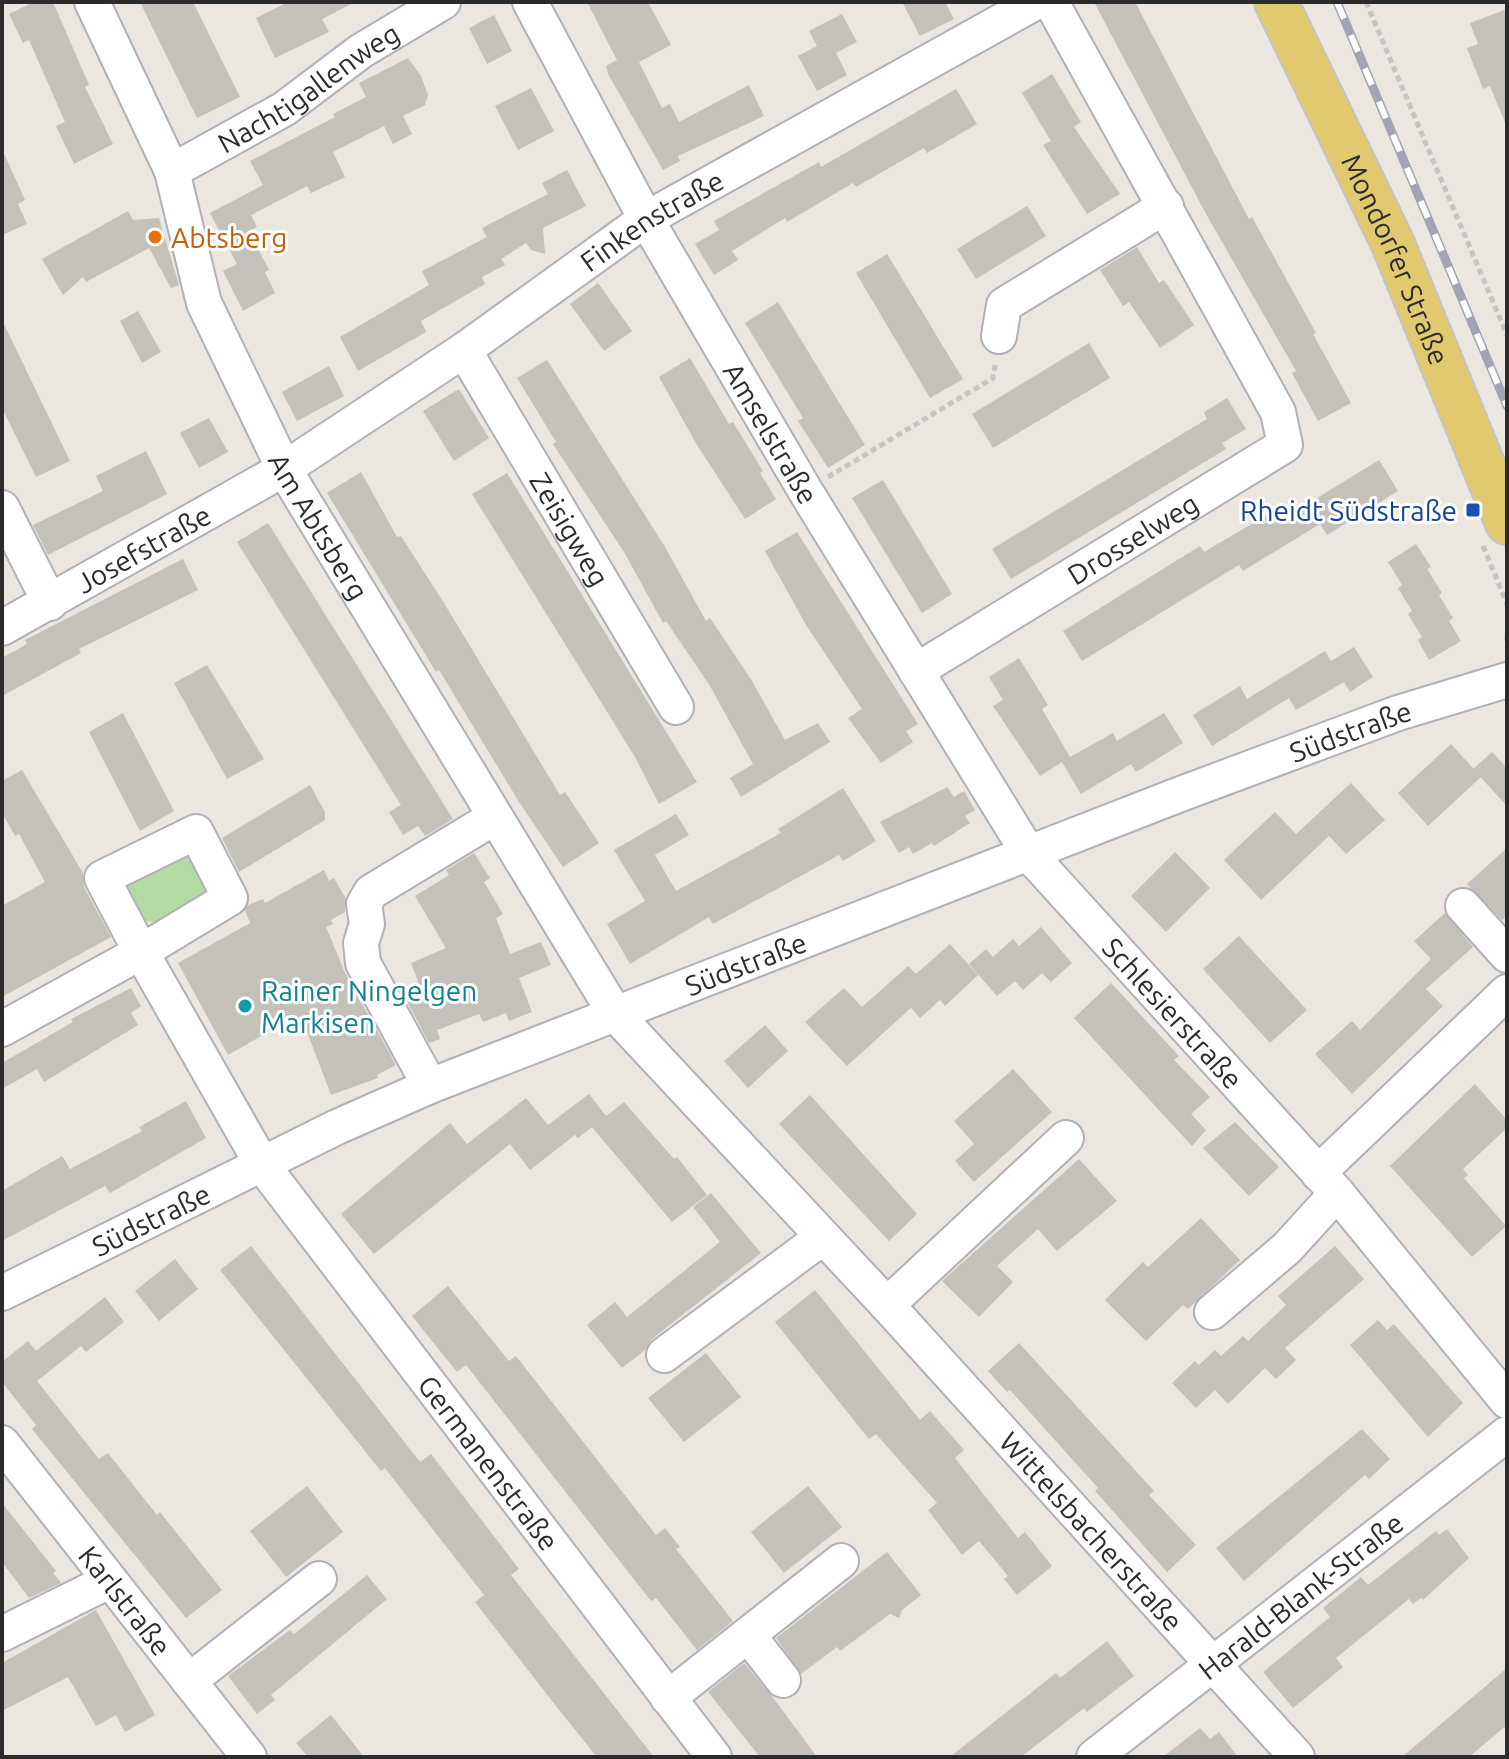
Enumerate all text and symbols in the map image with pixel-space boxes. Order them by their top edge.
street label: Nachtigallenweg [212,17,404,158]
street label: Mondorfer Straße [1336,149,1456,369]
street label: Finkenstraße [574,164,729,277]
place label: Abtsberg [171,222,287,253]
marker: Abtsberg [146,228,164,246]
street label: Amselstraße [718,357,825,509]
street label: Am Abtsberg [263,448,375,605]
street label: Zeisigweg [525,467,616,591]
street label: Drosselweg [1062,487,1203,590]
place label: Rheidt Südstraße [1240,495,1457,526]
street label: Josefstraße [71,498,216,599]
marker: Rheidt Südstraße [1464,501,1482,519]
street label: Südstraße [1285,694,1415,768]
street label: Südstraße [680,926,811,1001]
street label: Schlesierstraße [1097,931,1249,1094]
place label: Rainer Ningelgen Markisen [261,975,477,1038]
marker: Rainer Ningelgen Markisen [236,997,254,1015]
street label: Südstraße [87,1177,215,1262]
street label: Germanenstraße [413,1369,566,1556]
street label: Wittelsbacherstraße [994,1425,1190,1636]
street label: Harald-Blank-Straße [1192,1506,1409,1685]
street label: Karlstraße [73,1540,178,1661]

